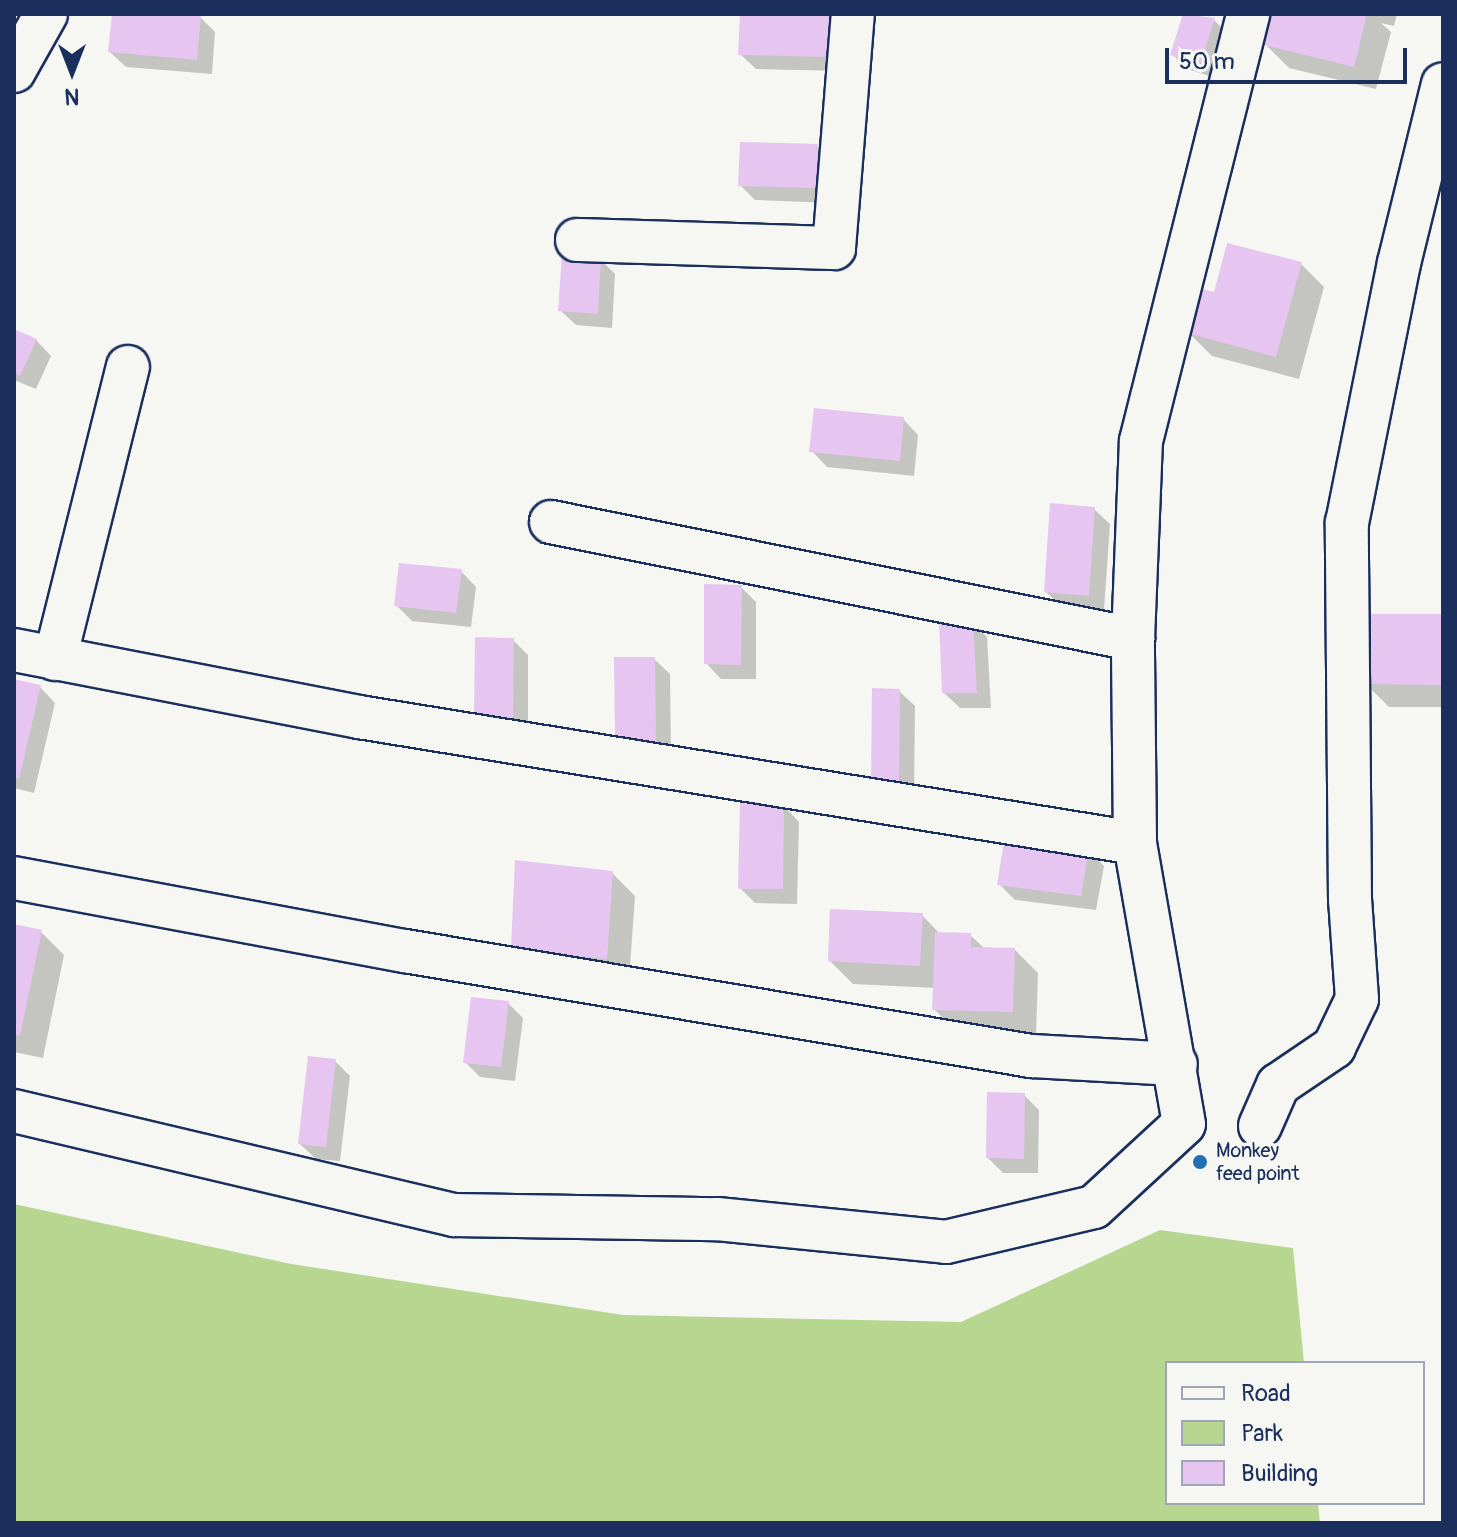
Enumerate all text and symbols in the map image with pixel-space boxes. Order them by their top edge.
north arrow [32,32,112,112]
scale bar [1169,32,1411,82]
text: 50 m [1179,47,1235,76]
text: N [65,82,79,110]
place label: Monkey feed point [1216,1138,1299,1185]
marker: Monkey feed point [1191,1153,1209,1171]
legend [1165,1361,1425,1505]
text: Road [1241,1379,1291,1408]
text: Park [1241,1419,1283,1448]
text: Building [1241,1459,1318,1488]

